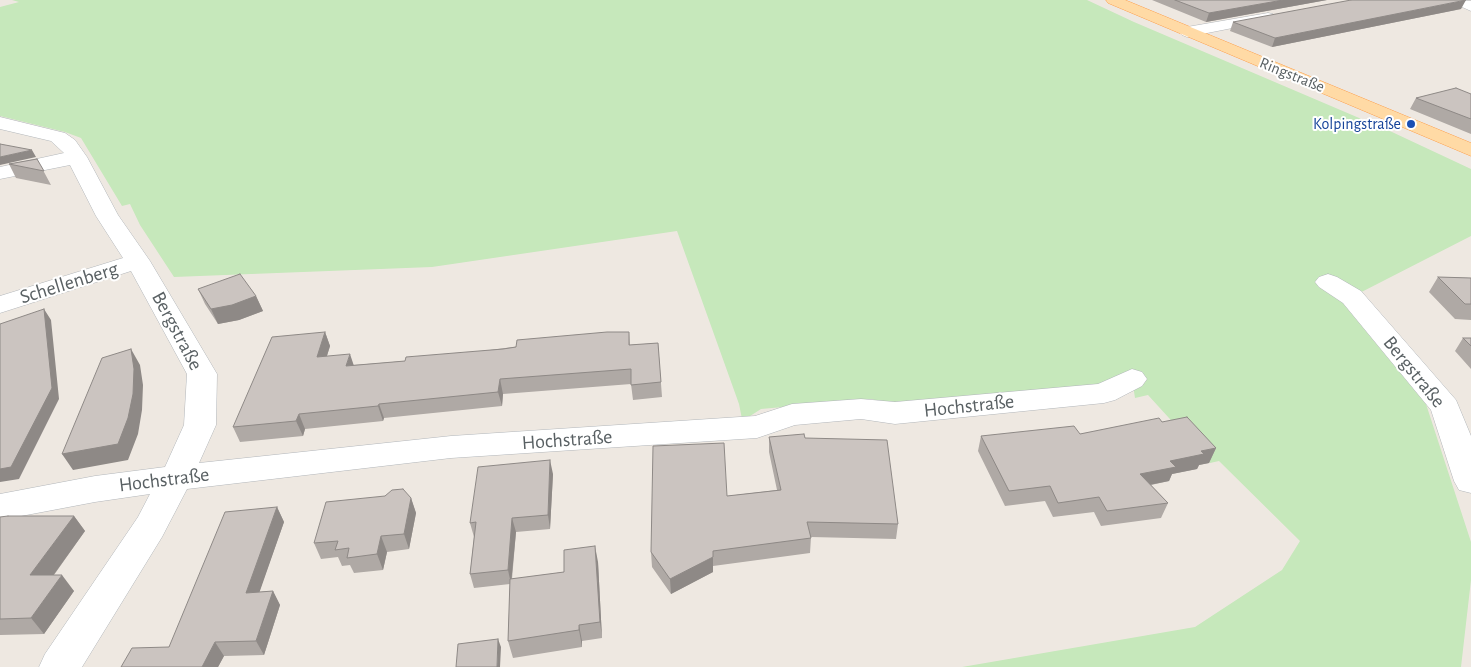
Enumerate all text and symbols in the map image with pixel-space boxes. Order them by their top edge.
street label: Ringstraße [1257,53,1327,97]
place label: Kolpingstraße [1313,114,1401,134]
marker: Kolpingstraße [1405,118,1417,130]
street label: Schellenberg [17,257,121,309]
street label: Bergstraße [146,288,208,374]
street label: Bergstraße [1378,331,1450,413]
street label: Hochstraße [923,389,1015,423]
street label: Hochstraße [521,425,613,455]
street label: Hochstraße [117,463,211,497]

